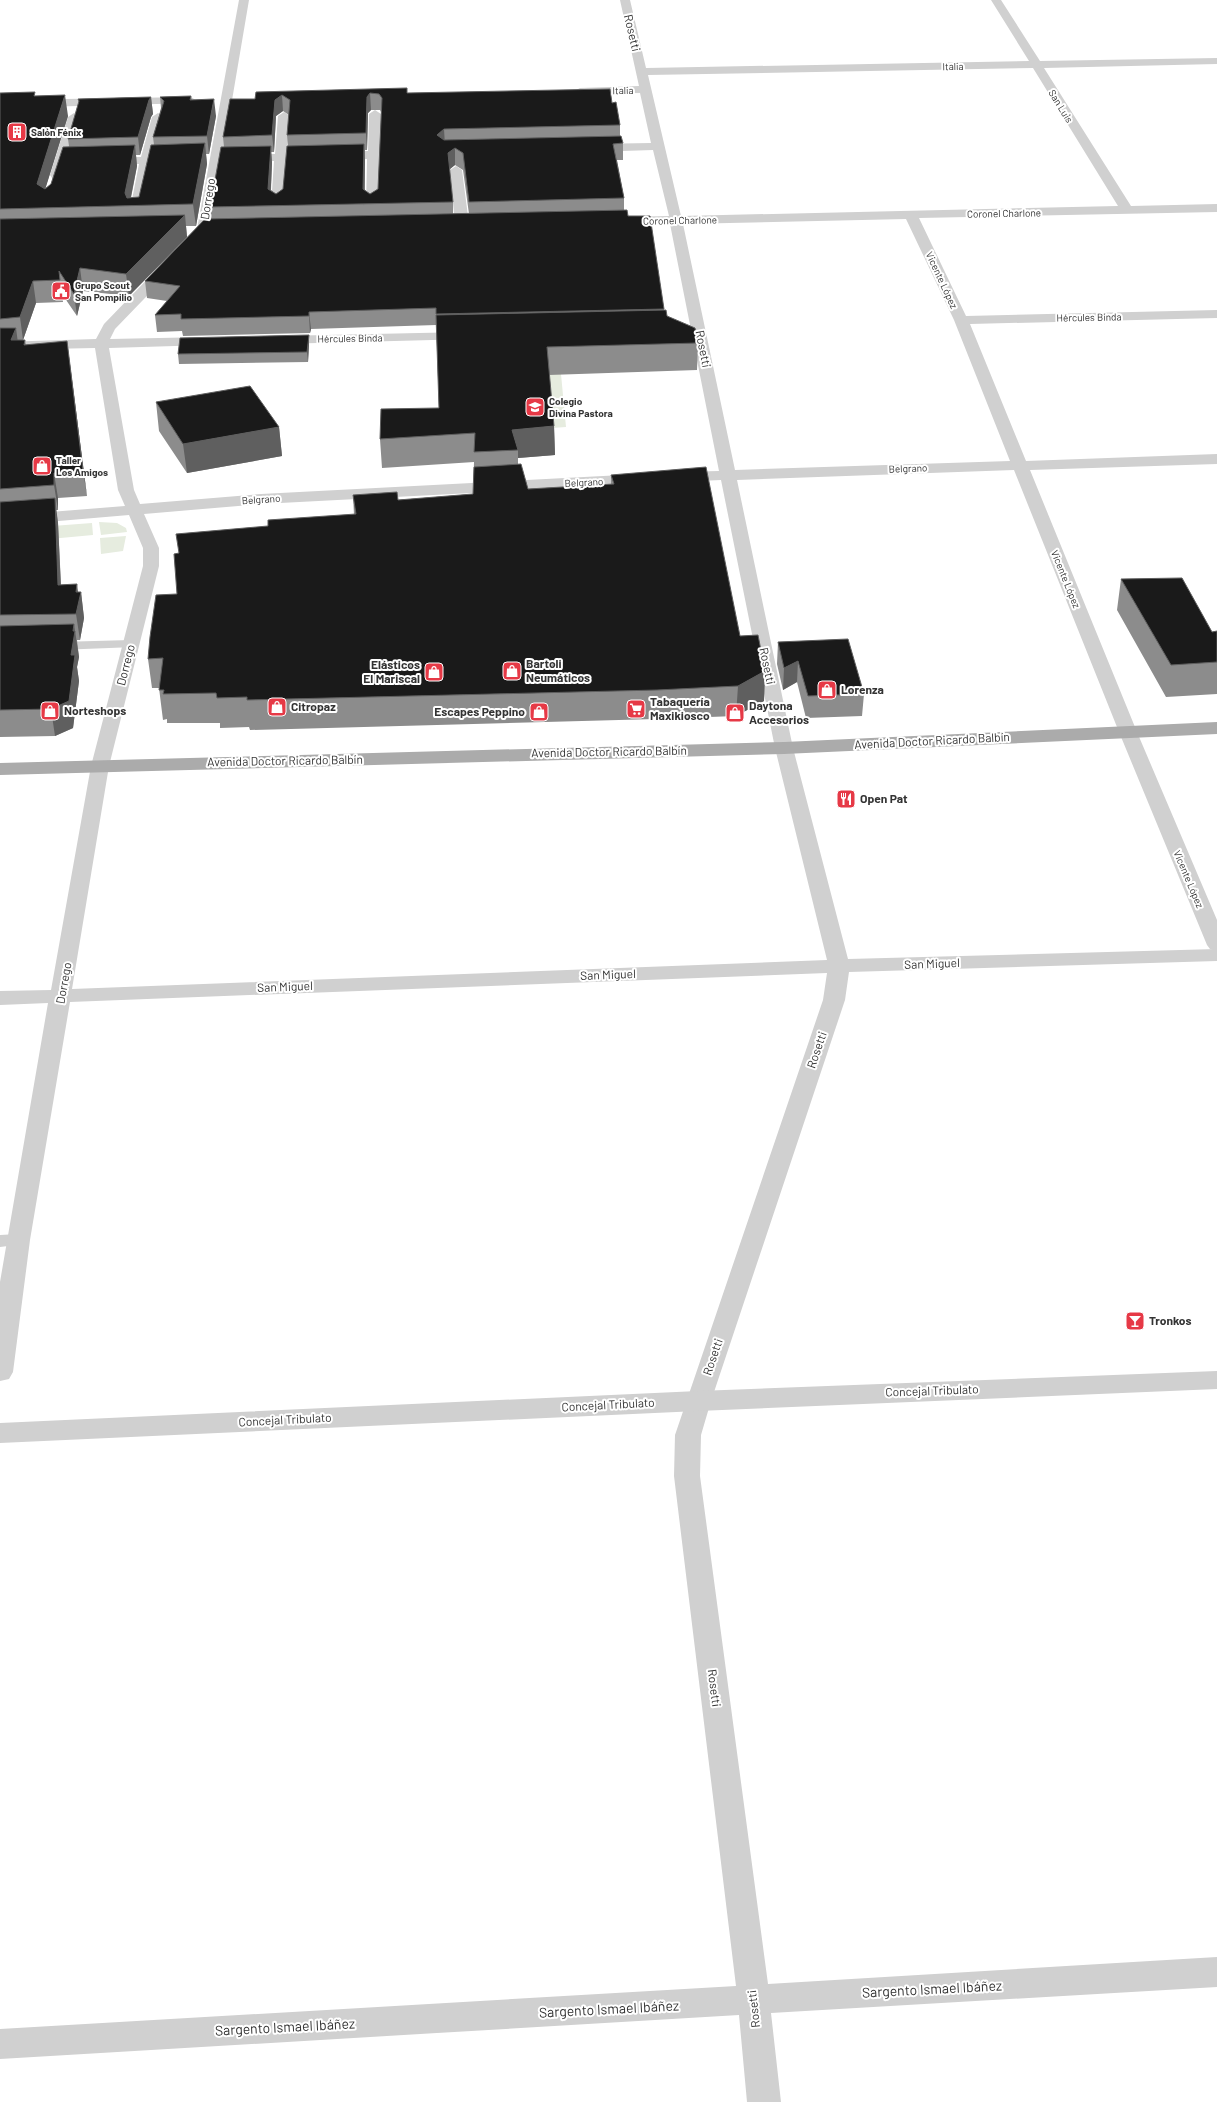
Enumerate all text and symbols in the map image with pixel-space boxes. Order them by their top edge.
street label: Rosetti [622,13,644,53]
street label: Italia [942,60,964,72]
street label: Italia [612,84,634,96]
street label: San Luis [1046,87,1076,125]
building icon: Salón Fénix [6,121,28,143]
place label: Salón Fénix [31,126,82,138]
street label: Dorrego [197,177,217,221]
street label: Coronel Charlone [967,206,1041,220]
street label: Coronel Charlone [643,213,717,227]
street label: Vicente López [924,250,961,311]
place label: Grupo Scout San Pompilio [75,279,132,303]
public building icon: Grupo Scout San Pompilio [50,280,72,302]
street label: Hércules Binda [1056,310,1122,324]
street label: Rosetti [694,329,714,369]
street label: Hércules Binda [317,331,383,345]
place label: Colegio Divina Pastora [549,395,613,419]
school or university icon: Colegio Divina Pastora [524,396,546,418]
place label: Taller Los Amigos [56,454,108,478]
shop icon: Taller Los Amigos [31,455,53,477]
street label: Belgrano [888,461,928,475]
street label: Belgrano [564,475,604,489]
street label: Belgrano [241,492,281,506]
street label: Vicente López [1049,548,1083,610]
street label: Dorrego [113,643,137,687]
street label: Rosetti [757,646,779,686]
place label: Bartoli Neumáticos [526,656,590,684]
place label: Elásticos El Mariscal [363,657,420,685]
shop icon: Bartoli Neumáticos [501,660,523,682]
shop icon: Elásticos El Mariscal [423,661,445,683]
shop icon: Lorenza [816,679,838,701]
place label: Lorenza [841,682,884,696]
place label: Tabaquería Maxikiosco [650,694,710,722]
shop icon: Citropaz [266,696,288,718]
supermarket icon: Tabaquería Maxikiosco [625,698,647,720]
place label: Daytona Accesorios [749,698,809,726]
place label: Citropaz [291,699,336,713]
shop icon: Norteshops [39,700,61,722]
shop icon: Escapes Peppino [528,701,550,723]
shop icon: Daytona Accesorios [724,702,746,724]
place label: Norteshops [64,703,126,717]
place label: Escapes Peppino [434,704,525,718]
street label: Avenida Doctor Ricardo Balbín [854,729,1010,751]
street label: Avenida Doctor Ricardo Balbín [531,743,687,759]
street label: Avenida Doctor Ricardo Balbín [207,752,363,768]
restaurant icon: Open Pat [835,788,857,810]
place label: Open Pat [860,791,908,805]
street label: Vicente López [1171,848,1207,910]
street label: San Miguel [904,955,960,971]
street label: Dorrego [52,961,74,1005]
street label: San Miguel [580,966,636,982]
street label: San Miguel [257,978,313,994]
street label: Rosetti [803,1030,829,1070]
bar icon: Tronkos [1124,1310,1146,1332]
place label: Tronkos [1149,1313,1192,1327]
street label: Rosetti [699,1337,725,1377]
street label: Concejal Tribulato [885,1381,979,1399]
street label: Concejal Tribulato [561,1395,655,1413]
street label: Concejal Tribulato [238,1410,332,1428]
street label: Rosetti [706,1668,724,1707]
street label: Sargento Ismael Ibáñez [861,1976,1002,2001]
street label: Rosetti [744,1990,762,2029]
street label: Sargento Ismael Ibáñez [538,1996,679,2021]
street label: Sargento Ismael Ibáñez [214,2014,355,2039]

